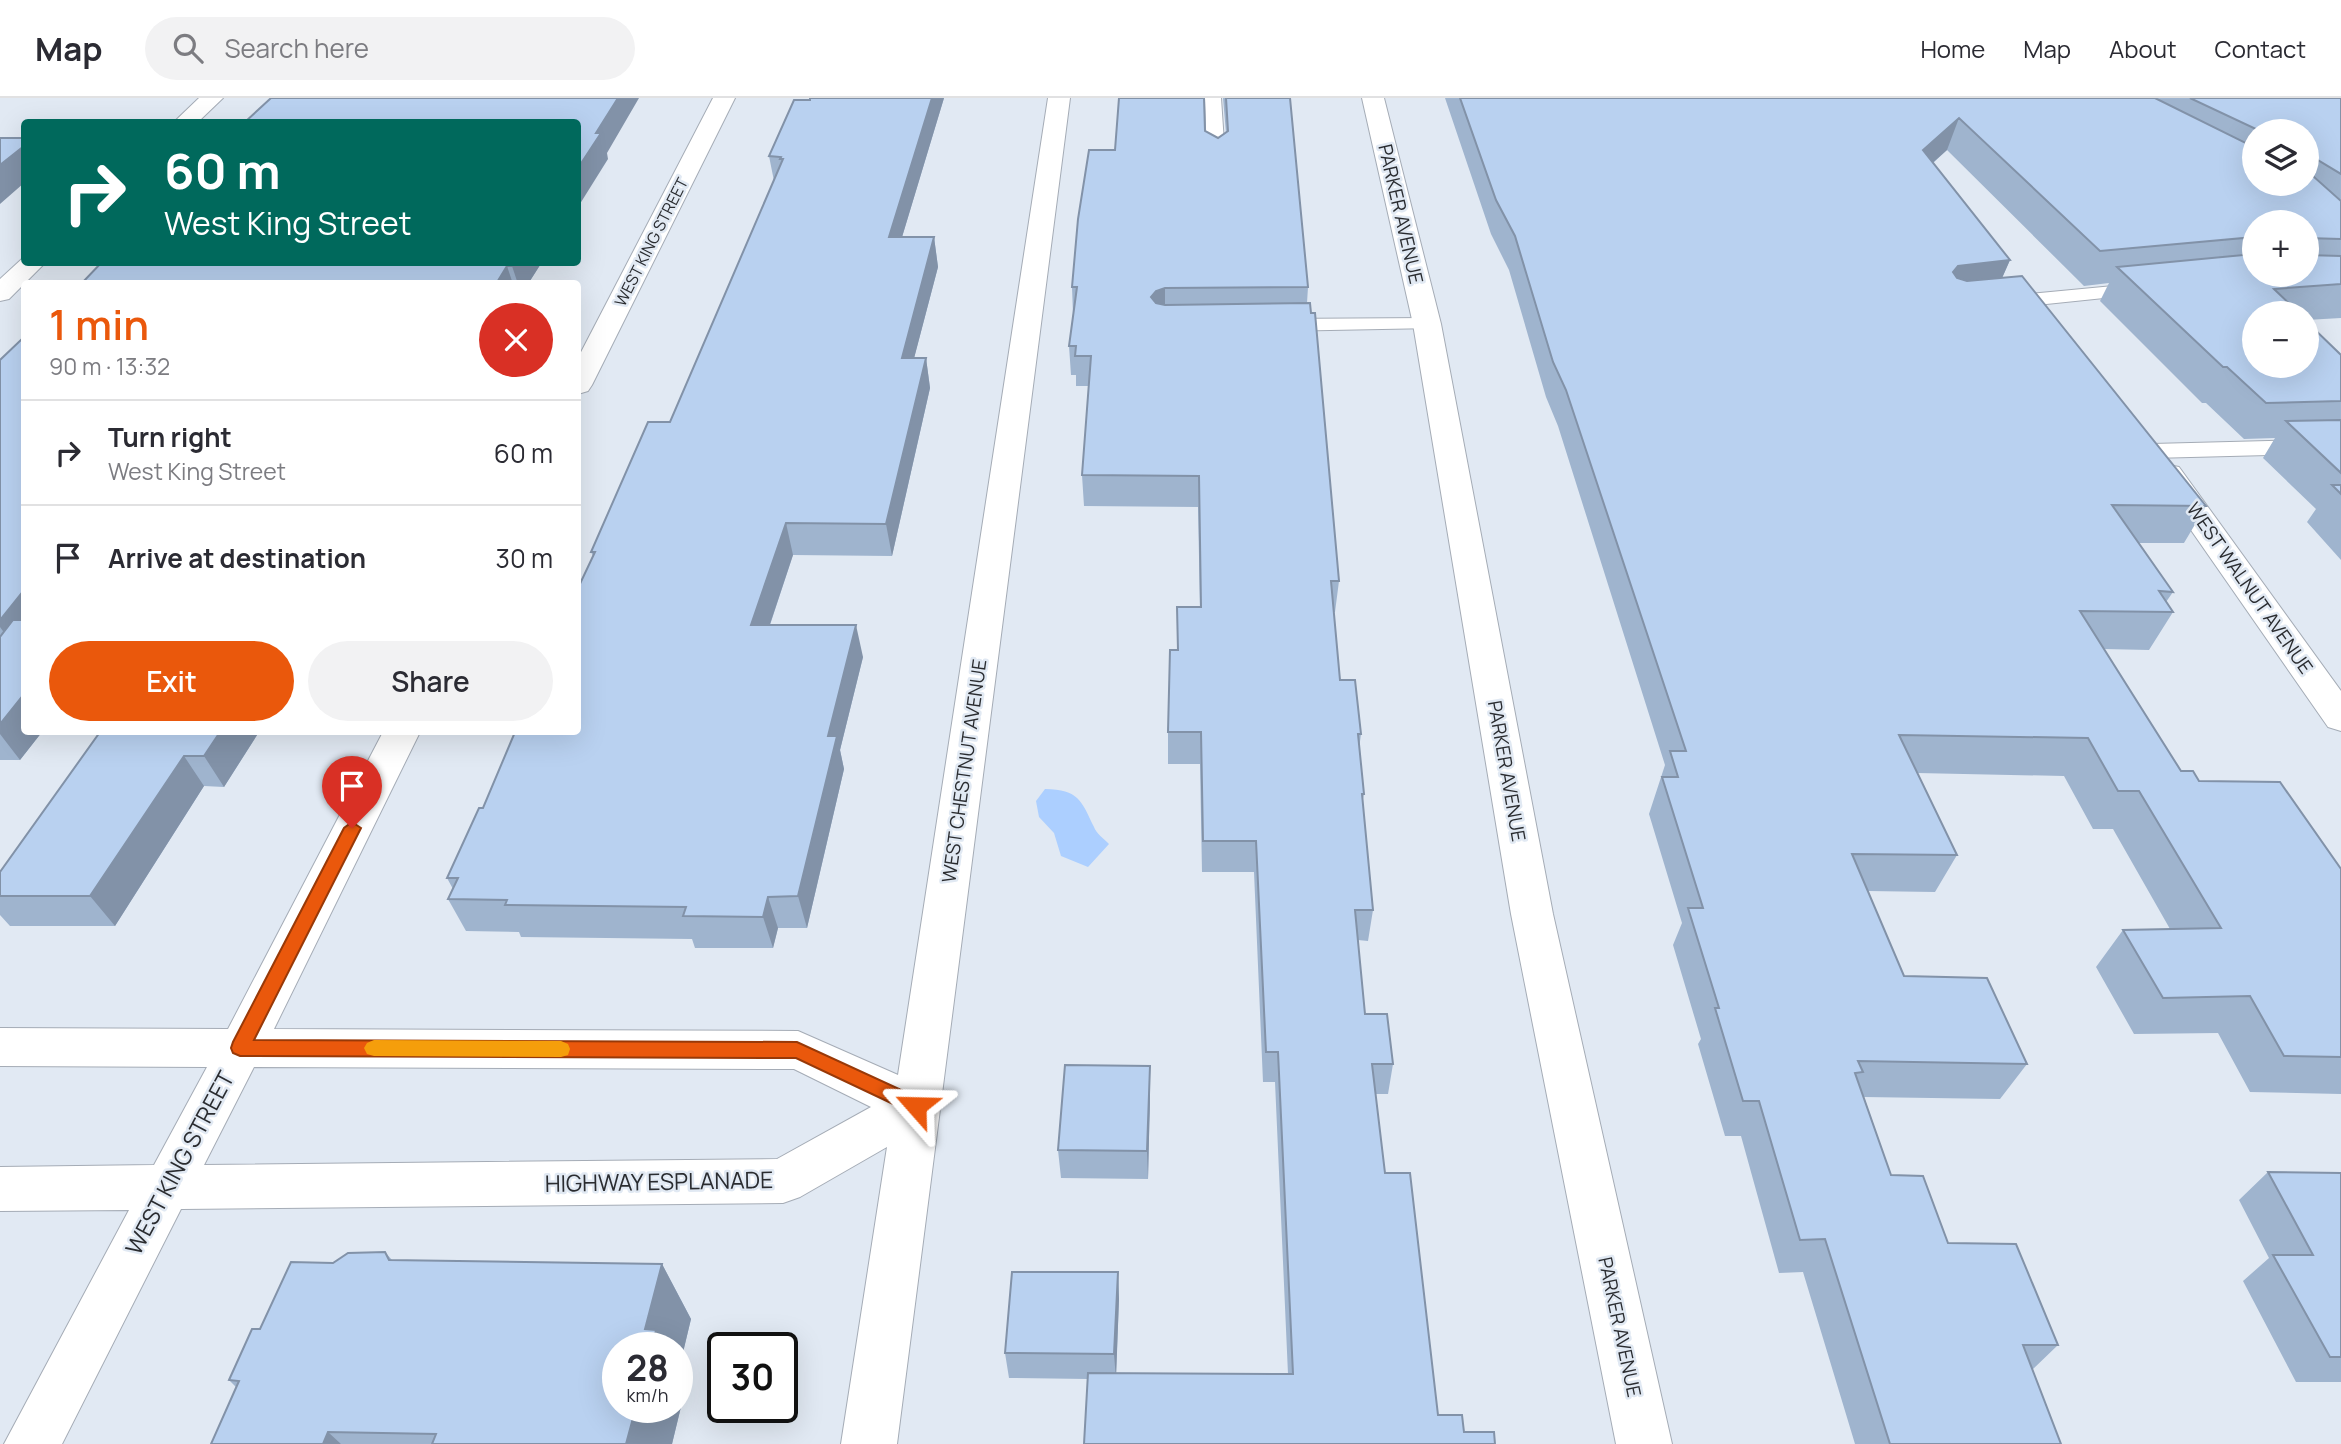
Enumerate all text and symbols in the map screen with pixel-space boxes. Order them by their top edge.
search box [145,17,635,80]
text: Map [35,26,103,71]
icon: search [169,29,207,67]
text: Search here [225,30,369,66]
text: Home [1920,32,1985,65]
text: Map [2023,32,2071,65]
text: About [2109,32,2177,65]
text: Contact [2215,32,2306,65]
map controls [2242,119,2319,378]
button: layers [2242,119,2319,196]
text: 60 m [164,137,281,204]
street label: PARKER AVENUE [1372,142,1430,286]
icon: right [49,147,140,238]
street label: WEST KING STREET [609,173,693,310]
text: West King Street [164,201,412,245]
button: + [2242,210,2319,287]
text: 1 min [49,295,149,353]
button: − [2242,301,2319,378]
button: close [479,303,553,377]
text: 90 m · 13:32 [49,350,170,382]
text: Turn right [108,419,232,455]
icon: right [49,434,87,472]
text: 60 m [494,435,553,471]
text: West King Street [108,455,286,487]
street label: WEST WALNUT AVENUE [2181,497,2319,679]
icon: arrive [49,539,87,577]
text: Arrive at destination [108,540,366,576]
text: 30 m [496,540,553,576]
button: Exit [49,641,294,721]
button: Share [308,641,553,721]
street label: WEST CHESTNUT AVENUE [935,658,993,884]
street label: PARKER AVENUE [1482,699,1532,843]
pin [322,756,382,828]
icon: arrive [333,767,371,805]
street label: WEST KING STREET [117,1065,241,1260]
position arrow [879,1069,953,1143]
street label: HIGHWAY ESPLANADE [545,1163,773,1199]
street label: PARKER AVENUE [1592,1255,1648,1399]
speed limit sign: 30 [707,1332,798,1423]
text: 28 [626,1344,669,1392]
text: km/h [627,1383,668,1407]

